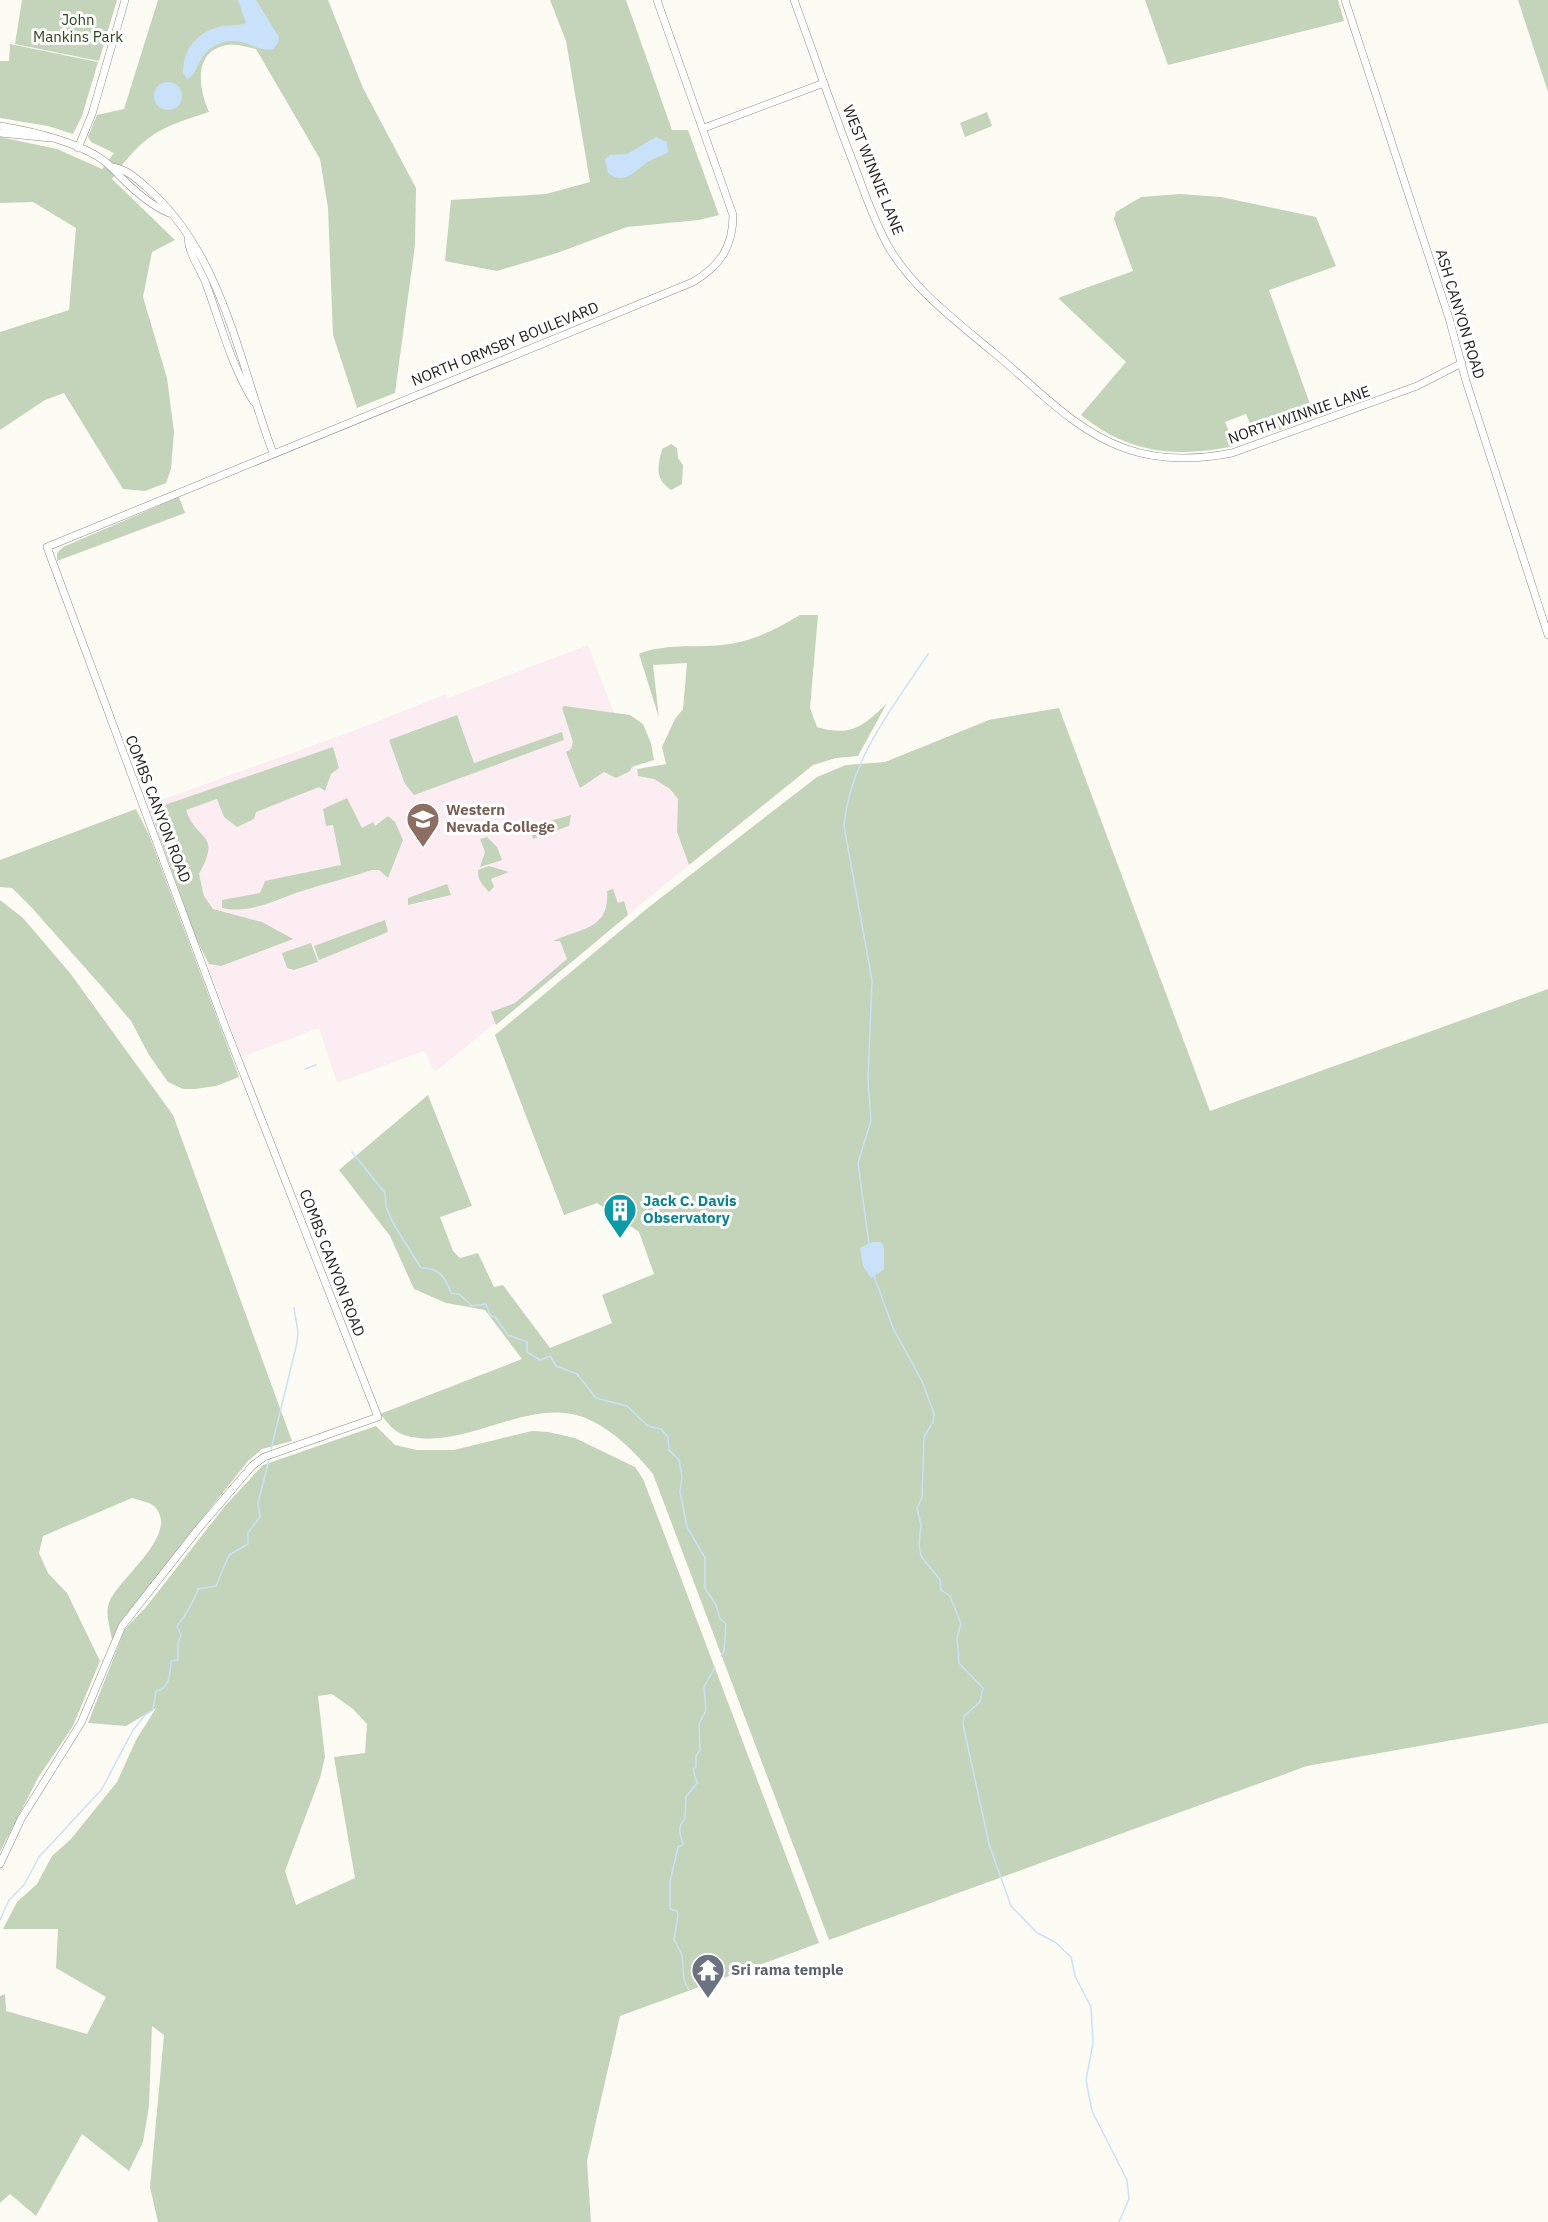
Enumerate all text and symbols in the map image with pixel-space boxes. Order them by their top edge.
park label: John Mankins Park [33,10,123,46]
street label: WEST WINNIE LANE [839,102,908,238]
street label: ASH CANYON ROAD [1432,247,1489,381]
street label: NORTH ORMSBY BOULEVARD [408,297,601,390]
street label: NORTH WINNIE LANE [1225,381,1372,448]
street label: COMBS CANYON ROAD [122,732,195,885]
place label: Western Nevada College [446,800,555,836]
school or university icon: Western Nevada College [405,801,441,848]
street label: COMBS CANYON ROAD [296,1186,369,1339]
place label: Jack C. Davis Observatory [643,1191,737,1227]
building icon: Jack C. Davis Observatory [602,1192,638,1239]
temple icon: Sri rama temple [690,1952,726,1999]
place label: Sri rama temple [731,1960,844,1979]

